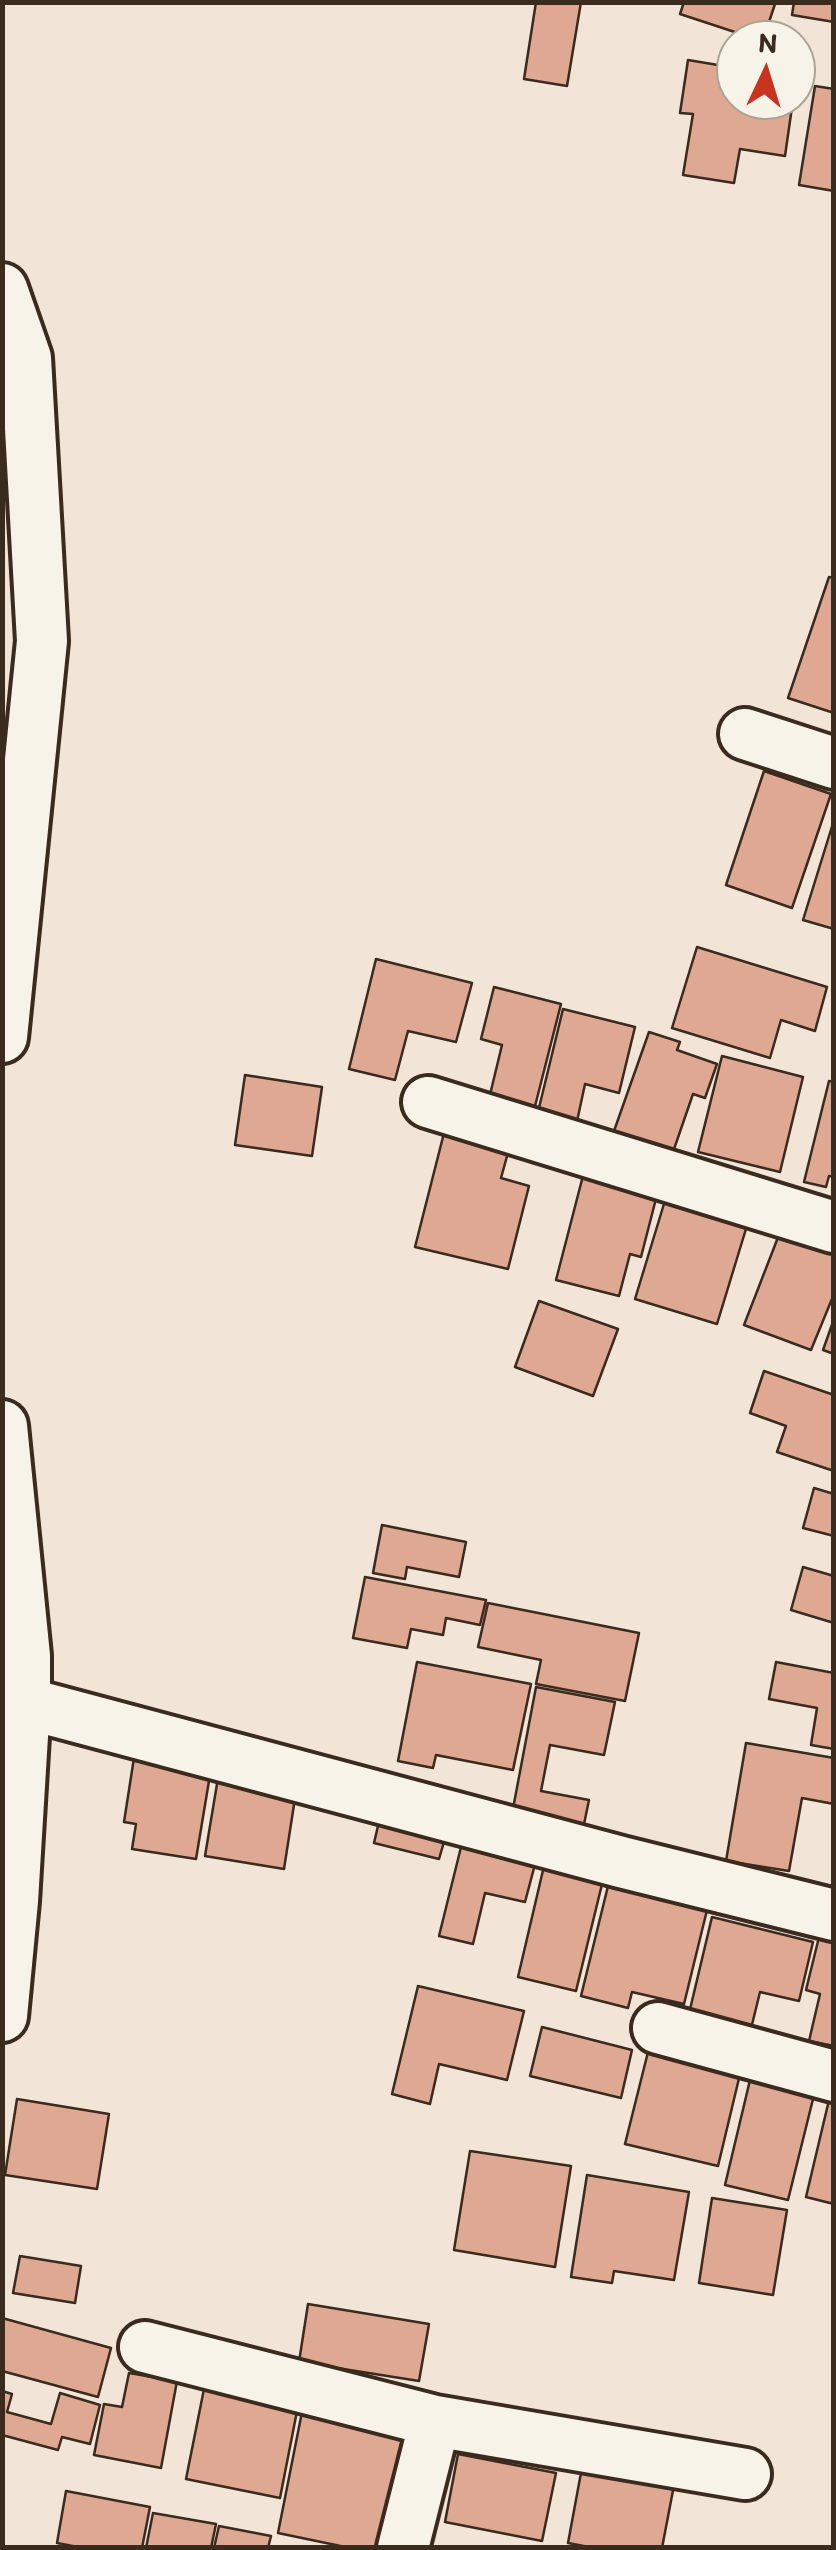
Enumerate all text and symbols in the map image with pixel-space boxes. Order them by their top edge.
north arrow [716,20,816,120]
text: N [757,24,779,60]

